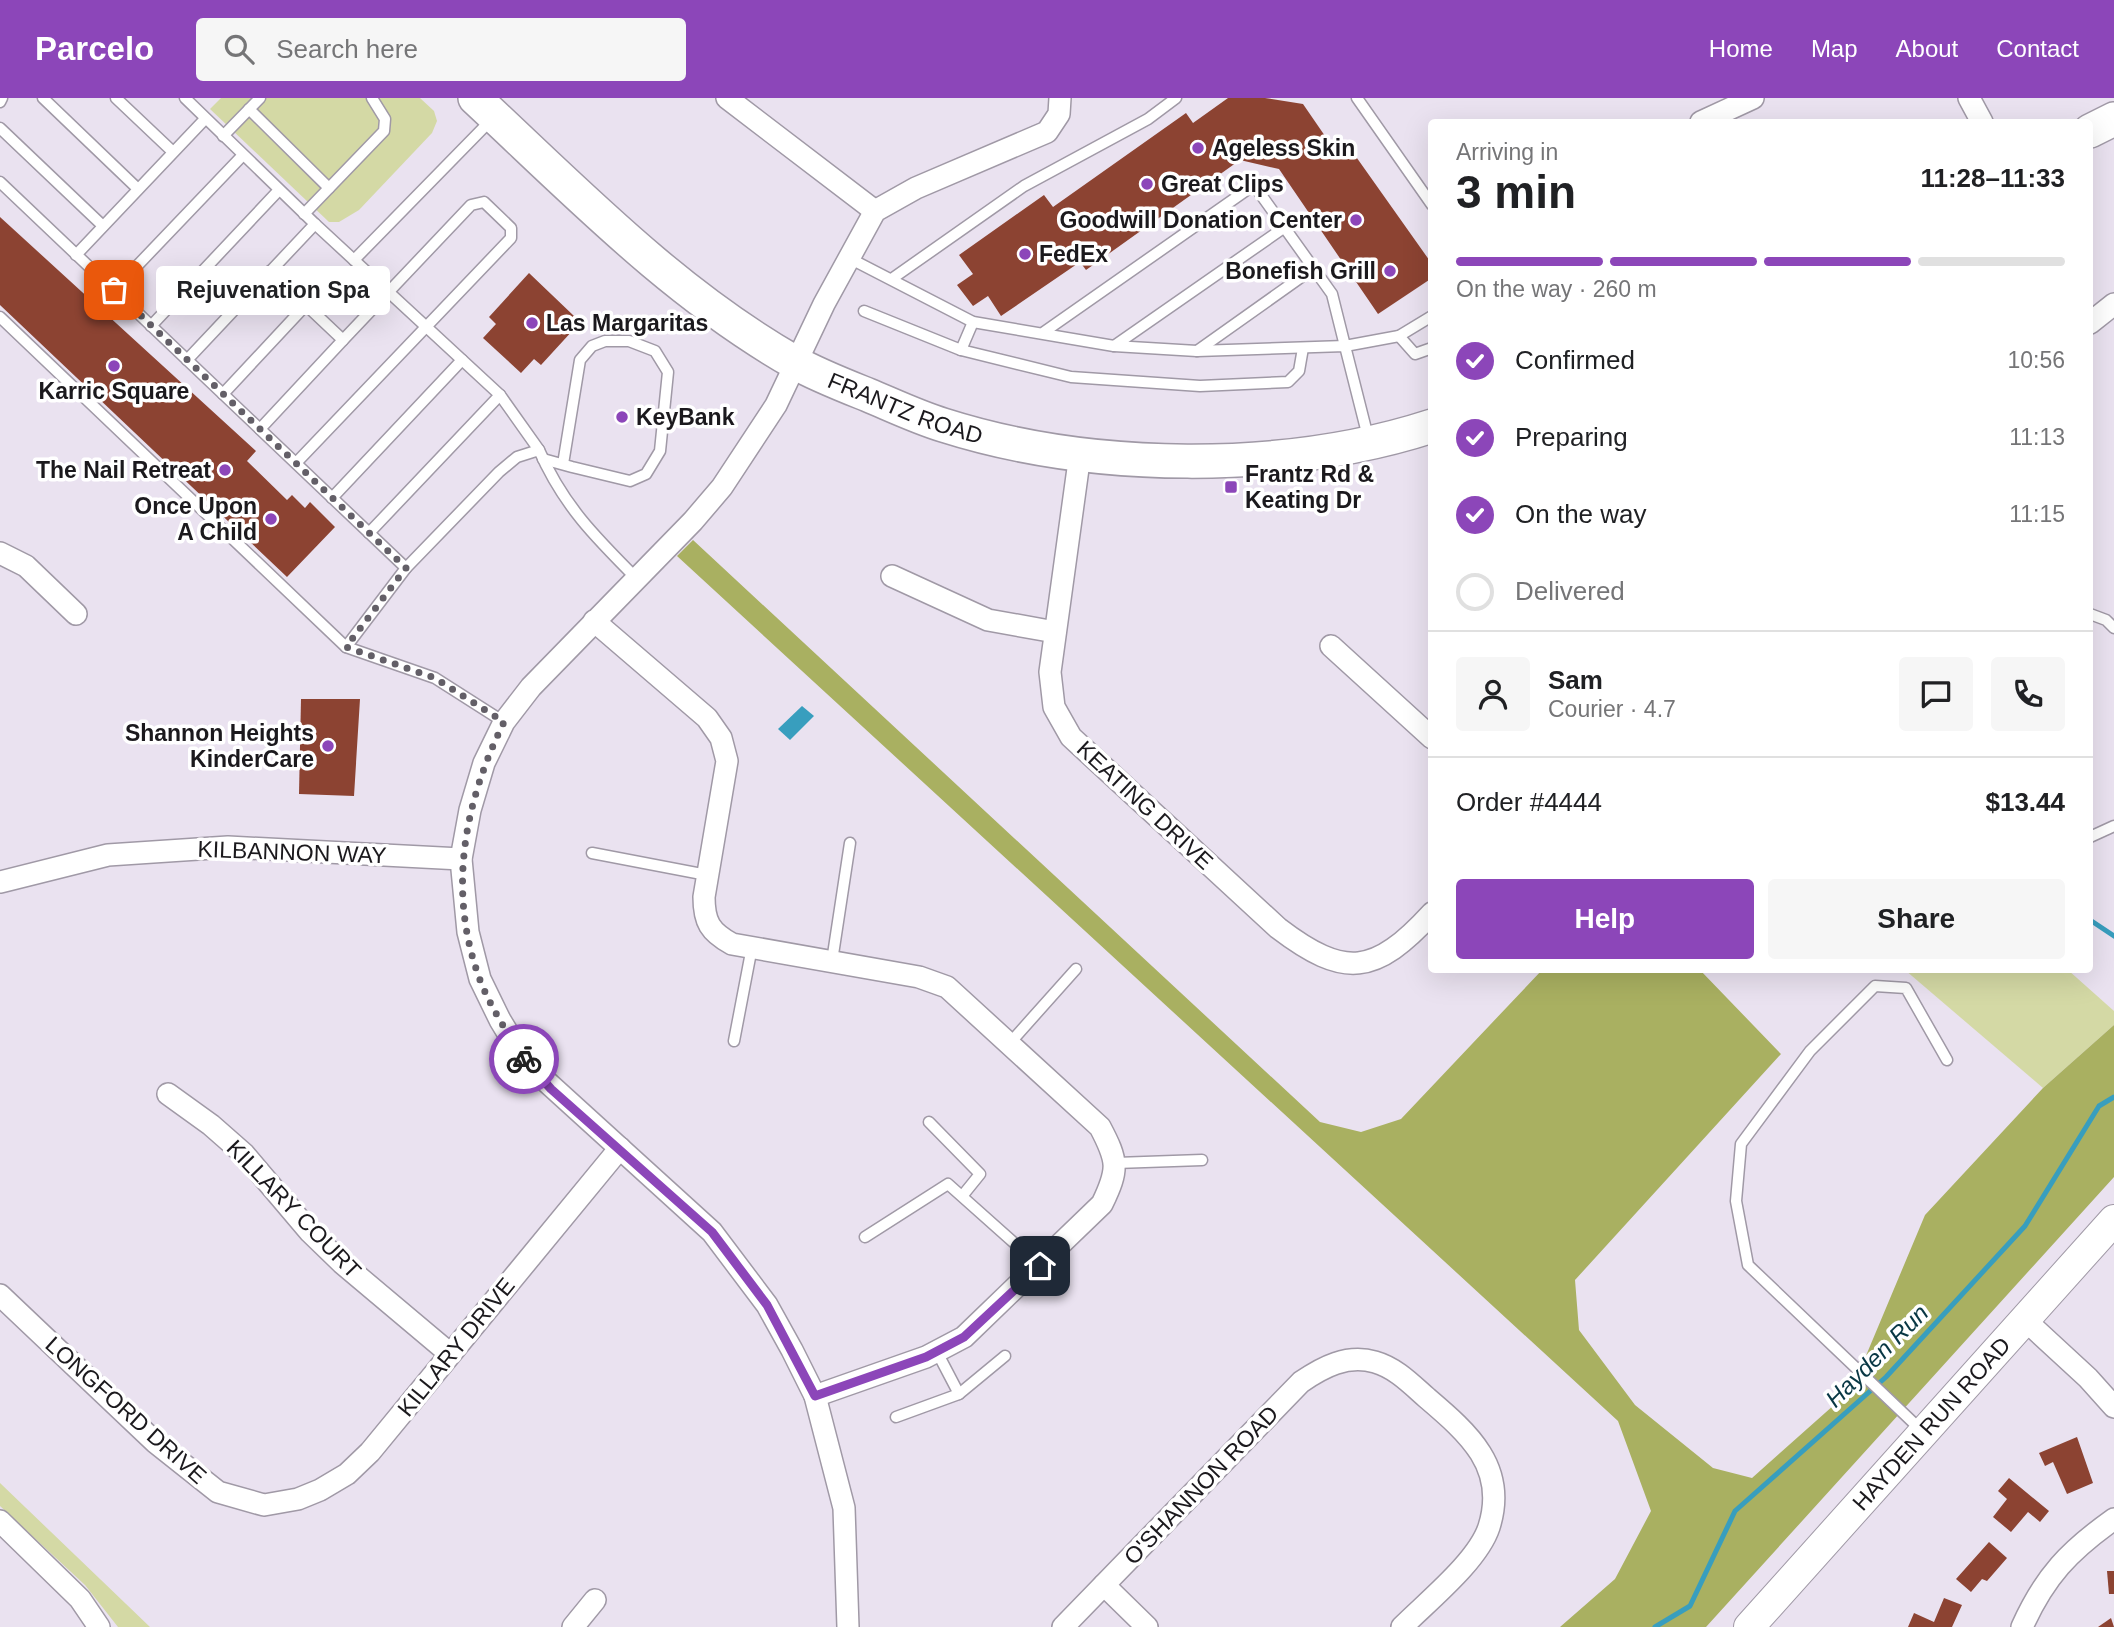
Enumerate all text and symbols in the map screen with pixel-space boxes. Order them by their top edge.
search box [196,18,686,81]
text: Parcelo [35,30,154,67]
icon: search [220,30,258,68]
text: Search here [276,34,418,64]
text: Home [1709,35,1773,62]
text: Map [1811,35,1858,62]
text: About [1896,35,1958,62]
text: Contact [1996,35,2079,62]
place label: Ageless Skin [1212,135,1355,161]
text: Arriving in [1456,139,1558,165]
marker: Ageless Skin [1190,140,1206,156]
text: 11:28–11:33 [1920,163,2065,193]
text: 3 min [1456,166,1576,218]
place label: Great Clips [1161,171,1284,197]
marker: Great Clips [1139,176,1155,192]
place label: Goodwill Donation Center [1060,207,1342,233]
marker: Goodwill Donation Center [1348,212,1364,228]
place label: FedEx [1039,241,1108,267]
marker: FedEx [1017,246,1033,262]
place label: Bonefish Grill [1225,258,1376,284]
pin [84,260,144,320]
marker: Bonefish Grill [1382,263,1398,279]
callout: Rejuvenation Spa [156,266,390,314]
icon: bag [95,271,133,309]
text: On the way · 260 m [1456,276,1657,302]
text: Rejuvenation Spa [177,277,369,303]
place label: Las Margaritas [546,310,708,336]
marker: Las Margaritas [524,315,540,331]
icon: check [1456,342,1494,380]
text: Confirmed [1515,345,1635,375]
text: 10:56 [2007,347,2065,373]
marker: Karric Square [106,358,122,374]
street label: FRANTZ ROAD [824,367,986,449]
place label: Karric Square [39,378,189,404]
place label: KeyBank [636,404,735,430]
marker: KeyBank [614,409,630,425]
icon: check [1456,419,1494,457]
text: Preparing [1515,422,1628,452]
text: 11:13 [2009,424,2065,450]
place label: The Nail Retreat [36,457,211,483]
place label: Frantz Rd & Keating Dr [1245,461,1374,513]
marker: The Nail Retreat [217,462,233,478]
marker: Frantz Rd & Keating Dr [1223,479,1239,495]
place label: Once Upon A Child [134,493,257,545]
icon: check [1456,496,1494,534]
text: On the way [1515,499,1647,529]
text: 11:15 [2009,501,2065,527]
marker: Once Upon A Child [263,511,279,527]
text: Delivered [1515,576,1625,606]
button: person [1456,657,1530,731]
button: chat [1899,657,1973,731]
button: phone [1991,657,2065,731]
text: Sam [1548,665,1603,695]
text: Courier · 4.7 [1548,696,1676,722]
place label: Shannon Heights KinderCare [125,720,314,772]
street label: KEATING DRIVE [1072,735,1218,875]
marker: Shannon Heights KinderCare [320,738,336,754]
text: Order #4444 [1456,787,1602,817]
text: $13.44 [1985,787,2065,817]
street label: KILBANNON WAY [197,836,387,868]
button: Help [1456,879,1754,959]
button: Share [1768,879,2065,959]
courier [489,1024,559,1094]
icon: bike [505,1040,543,1078]
street label: KILLARY COURT [222,1135,366,1283]
pin [1010,1236,1070,1296]
icon: home [1021,1247,1059,1285]
street label: KILLARY DRIVE [392,1273,520,1421]
water label: Hayden Run [1820,1299,1933,1412]
street label: LONGFORD DRIVE [40,1331,212,1489]
street label: HAYDEN RUN ROAD [1847,1332,2016,1516]
street label: O'SHANNON ROAD [1119,1400,1283,1570]

